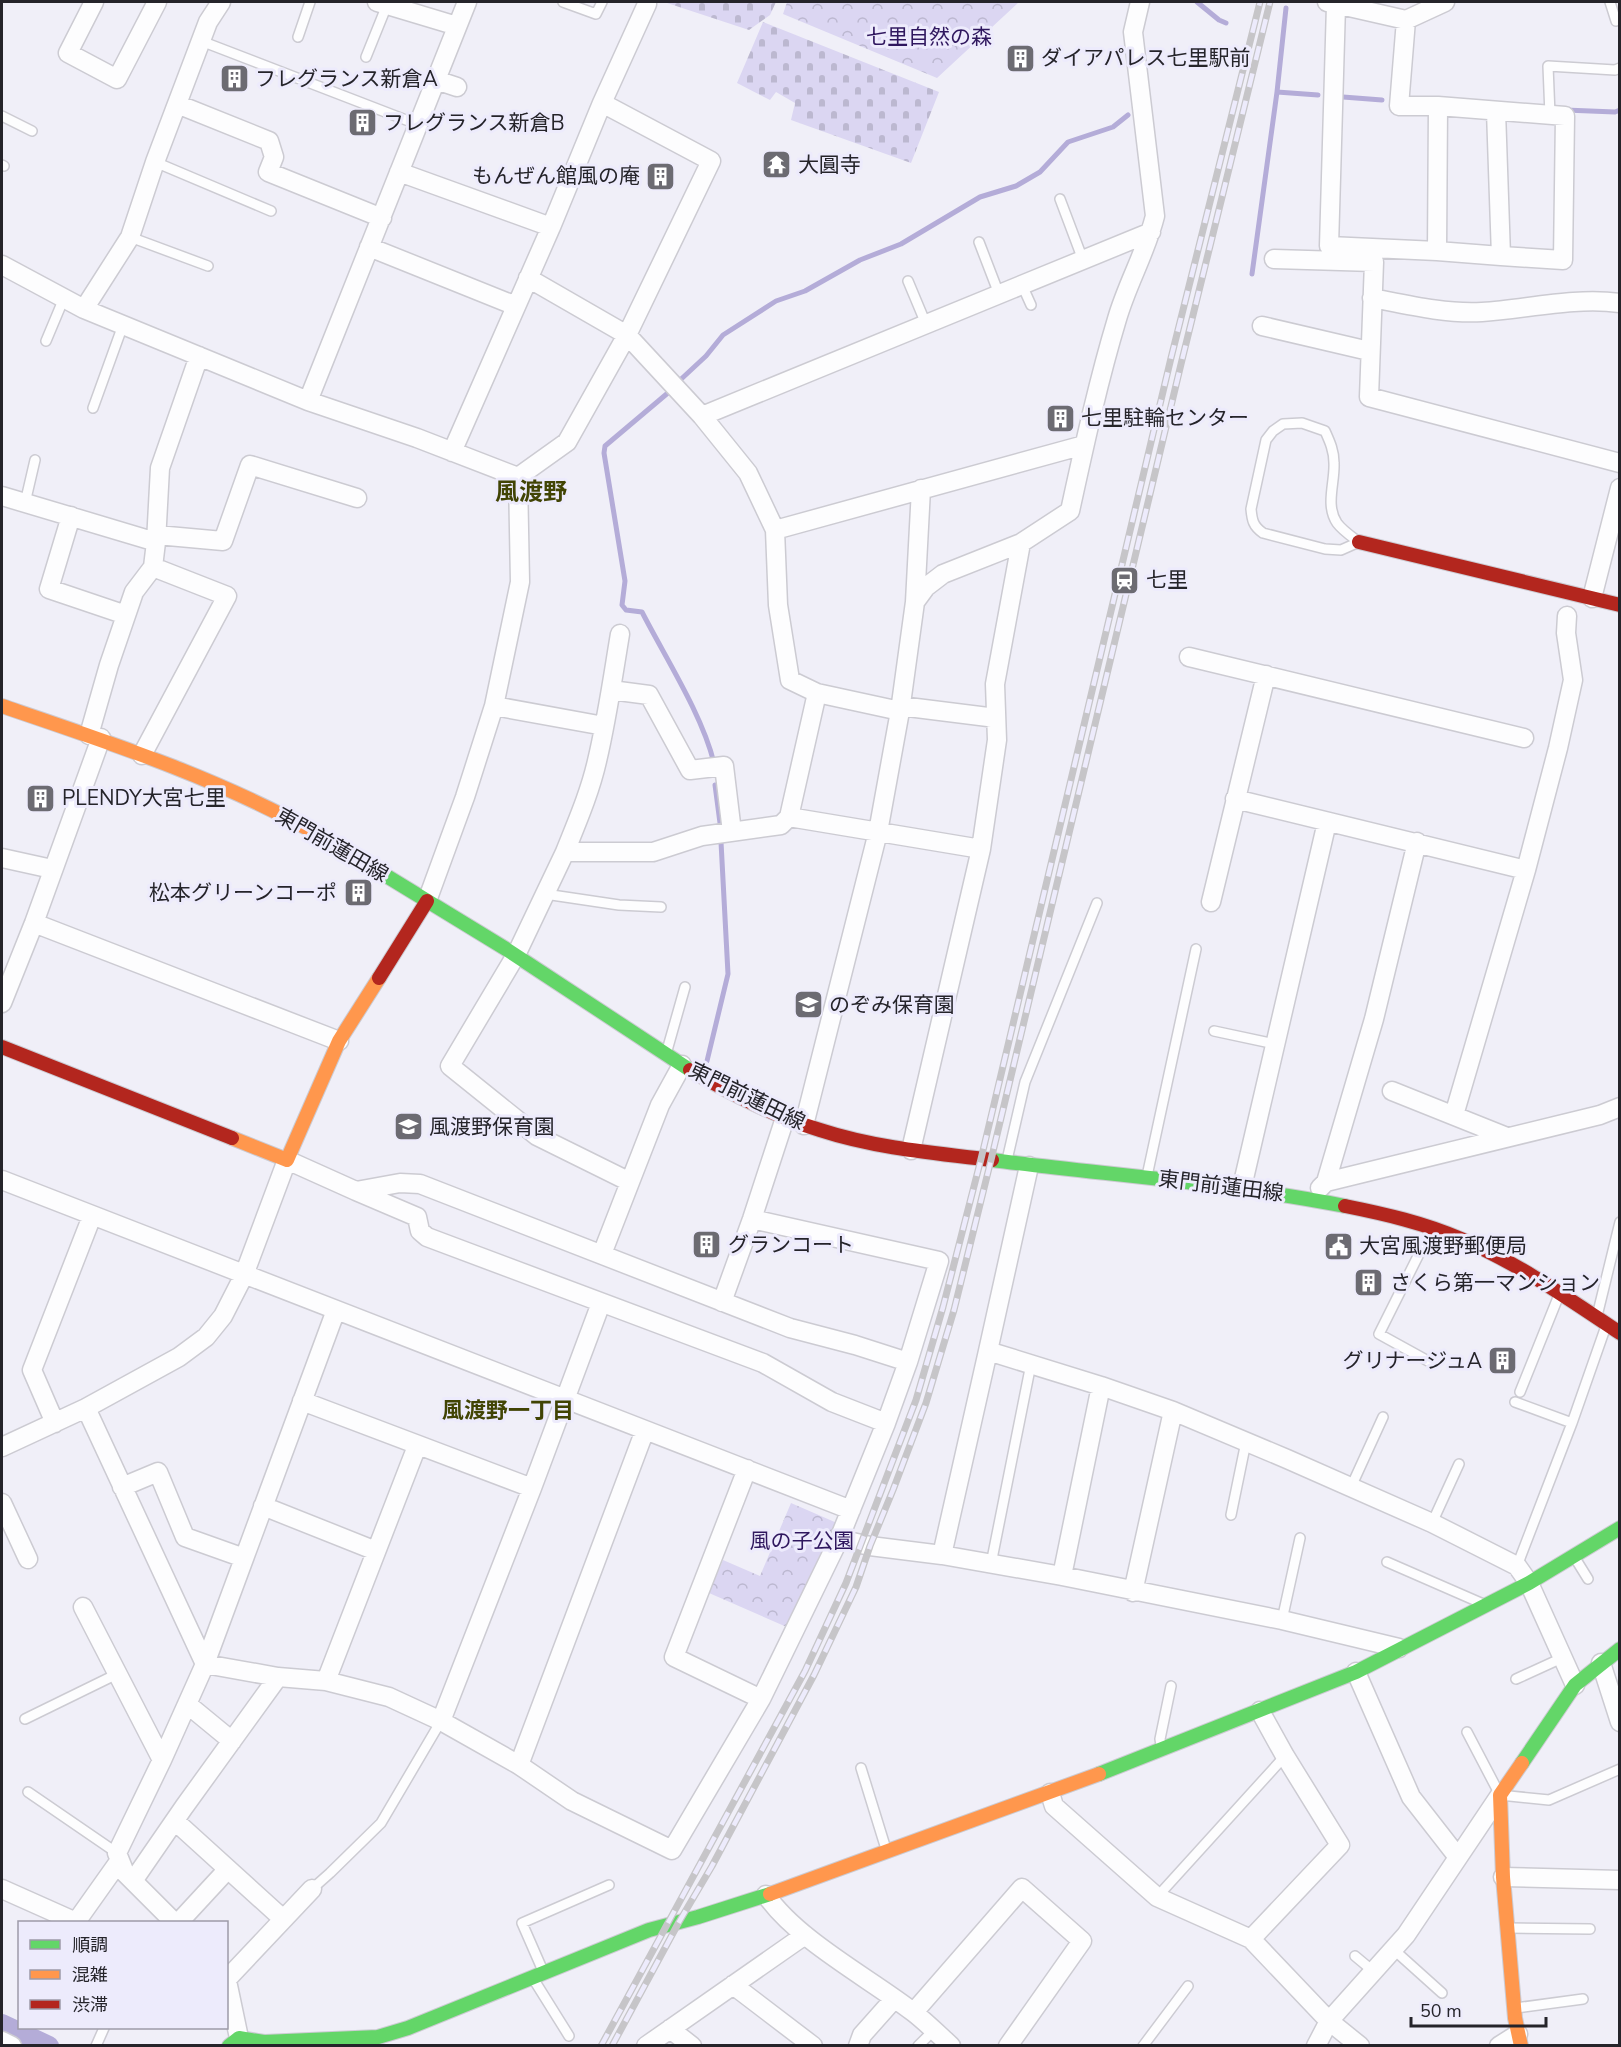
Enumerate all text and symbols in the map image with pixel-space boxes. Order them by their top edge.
park label: 七里自然の森 [866,23,992,51]
building icon: ダイアパレス七里駅前 [1004,42,1036,74]
place label: ダイアパレス七里駅前 [1041,44,1251,72]
building icon: フレグランス新倉A [218,63,250,95]
place label: フレグランス新倉A [255,65,438,93]
building icon: フレグランス新倉B [346,107,378,139]
place label: フレグランス新倉B [383,109,565,137]
temple icon: 大圓寺 [761,149,793,181]
place label: 大圓寺 [798,151,861,179]
building icon: もんぜん館風の庵 [645,160,677,192]
place label: もんぜん館風の庵 [472,162,640,190]
building icon: 七里駐輪センター [1044,402,1076,434]
place label: 七里駐輪センター [1081,404,1249,432]
district label: 風渡野 [495,476,567,508]
station icon: 七里 [1109,564,1141,596]
place label: 七里 [1146,566,1188,594]
building icon: PLENDY大宮七里 [25,782,57,814]
place label: PLENDY大宮七里 [62,784,226,812]
street label: 東門前蓮田線 [270,801,394,889]
building icon: 松本グリーンコーポ [342,877,374,909]
place label: 松本グリーンコーポ [149,879,337,907]
school or university icon: のぞみ保育園 [792,989,824,1021]
place label: のぞみ保育園 [829,991,955,1019]
street label: 東門前蓮田線 [684,1056,810,1136]
school or university icon: 風渡野保育園 [392,1111,424,1143]
place label: 風渡野保育園 [429,1113,555,1141]
street label: 東門前蓮田線 [1157,1164,1285,1208]
building icon: グランコート [691,1229,723,1261]
public building icon: 大宮風渡野郵便局 [1322,1230,1354,1262]
place label: グランコート [728,1231,854,1259]
place label: 大宮風渡野郵便局 [1359,1232,1527,1260]
building icon: さくら第一マンション [1353,1267,1385,1299]
place label: さくら第一マンション [1390,1269,1600,1297]
building icon: グリナージュA [1487,1345,1519,1377]
place label: グリナージュA [1343,1347,1482,1375]
district label: 風渡野一丁目 [442,1396,574,1426]
park label: 風の子公園 [750,1527,855,1555]
legend [18,1921,228,2029]
text: 順調 [72,1933,108,1957]
text: 混雑 [72,1963,108,1987]
scale bar [1411,1990,1546,2028]
text: 渋滞 [72,1993,108,2017]
text: 50 m [1420,1999,1462,2023]

